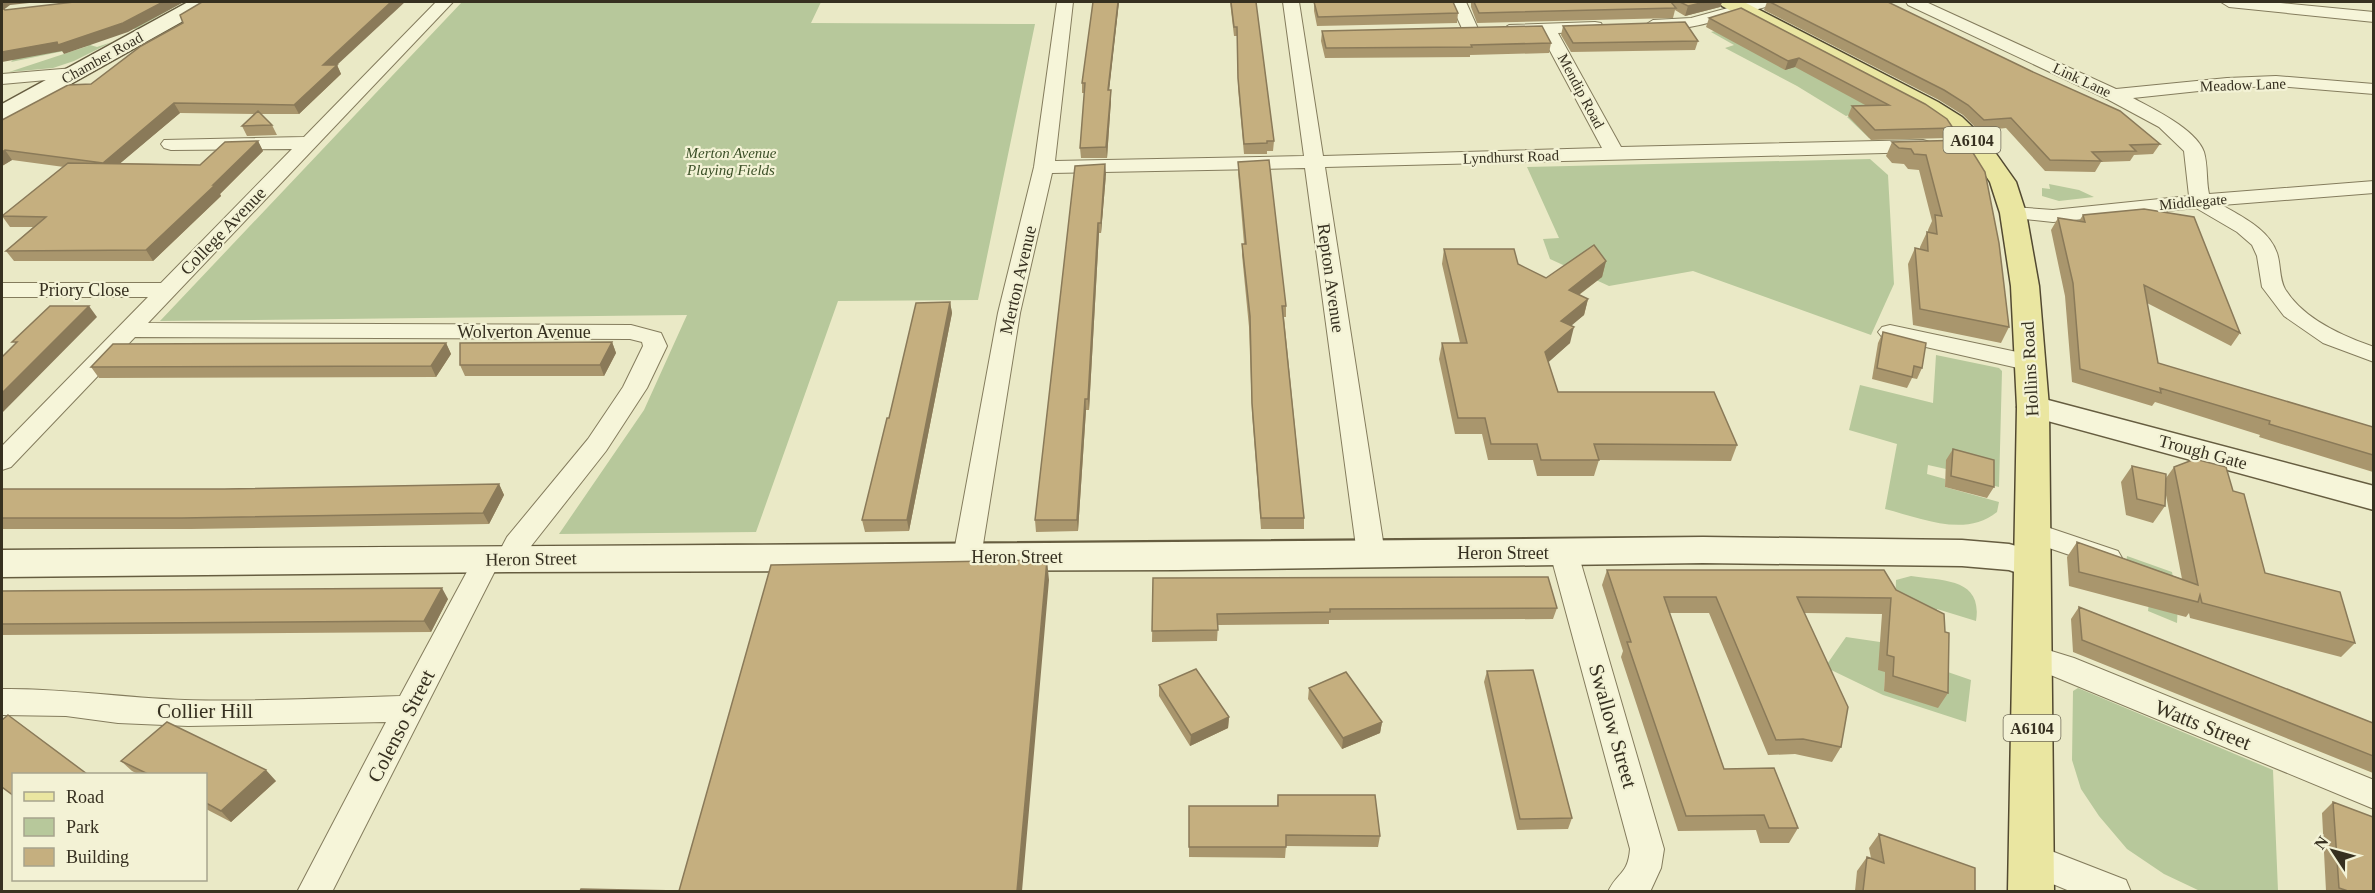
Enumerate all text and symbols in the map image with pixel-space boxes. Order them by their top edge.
street label: Chamber Road [59,29,146,87]
street label: Mendip Road [1555,51,1608,131]
street label: Link Lane [2050,60,2114,101]
street label: Meadow Lane [2200,75,2287,94]
road number: A6104 [1944,127,2000,153]
park label: Merton Avenue Playing Fields [685,145,777,178]
street label: Lyndhurst Road [1463,147,1560,167]
street label: College Avenue [176,183,270,279]
street label: Middlegate [2158,191,2228,213]
street label: Repton Avenue [1313,222,1349,334]
street label: Merton Avenue [996,224,1040,336]
street label: Priory Close [39,280,129,300]
street label: Hollins Road [2018,321,2042,417]
street label: Wolverton Avenue [457,322,591,342]
street label: Trough Gate [2157,431,2249,473]
street label: Heron Street [1457,543,1549,563]
street label: Heron Street [971,547,1063,567]
street label: Heron Street [485,548,577,570]
street label: Swallow Street [1584,661,1642,791]
street label: Colenso Street [362,666,440,786]
street label: Watts Street [2151,695,2255,755]
street label: Collier Hill [157,699,253,723]
road number: A6104 [2004,715,2060,741]
legend [12,773,207,881]
text: Road [66,787,104,807]
text: Park [66,817,99,837]
north arrow [2303,821,2363,881]
text: N [2311,832,2332,852]
text: Building [66,847,129,867]

